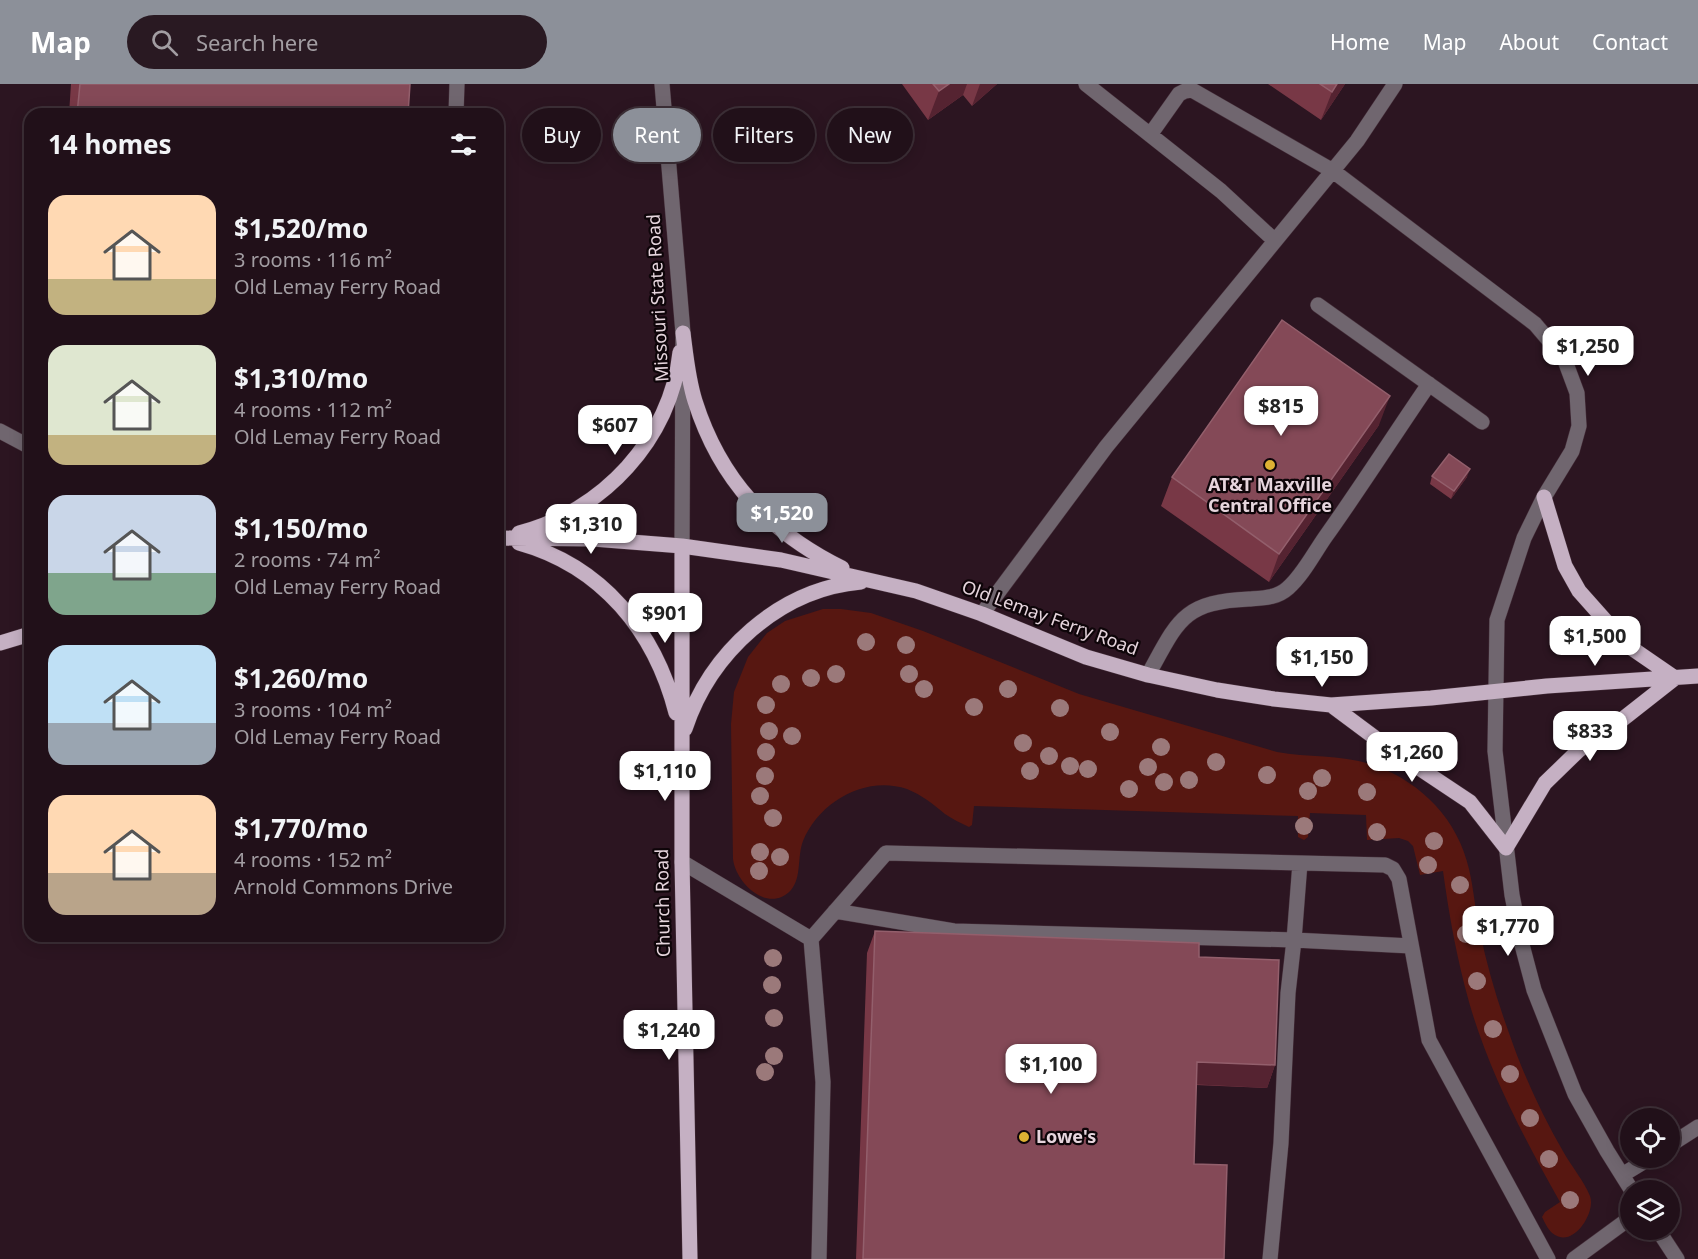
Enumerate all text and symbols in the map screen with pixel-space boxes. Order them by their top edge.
search box [127,15,547,69]
text: Map [30,23,91,61]
icon: search [148,26,181,59]
text: Search here [196,27,318,57]
text: Home [1330,28,1390,56]
text: Map [1423,28,1466,56]
text: About [1499,28,1559,56]
text: Contact [1592,28,1668,56]
chip: Buy [522,108,601,162]
chip: Rent [613,108,701,162]
chip: Filters [713,108,815,162]
chip: New [827,108,913,162]
text: 14 homes [48,126,172,162]
icon: filters [447,128,480,161]
text: $1,520/mo [234,210,368,246]
street label: Missouri State Road [641,214,673,383]
icon: home [96,219,168,291]
text: 3 rooms · 116 m² [234,246,392,273]
text: Old Lemay Ferry Road [234,273,441,300]
pin: $1,250 [1539,326,1637,377]
text: $1,250 [1557,332,1619,359]
text: $1,310/mo [234,360,368,396]
icon: home [96,369,168,441]
pin: $815 [1245,386,1317,437]
text: $815 [1258,392,1304,419]
text: 4 rooms · 112 m² [234,396,392,423]
pin: $607 [579,405,651,456]
text: $607 [592,411,638,438]
text: Old Lemay Ferry Road [234,423,441,450]
marker: AT&T Maxville Central Office [1263,458,1277,472]
place label: AT&T Maxville Central Office [1208,472,1332,517]
pin: $1,520 [733,493,831,544]
text: $1,520 [751,499,813,526]
pin: $1,310 [542,504,640,555]
text: $1,150/mo [234,510,368,546]
text: $1,310 [560,510,622,537]
icon: home [96,519,168,591]
text: 2 rooms · 74 m² [234,546,381,573]
text: Old Lemay Ferry Road [234,573,441,600]
street label: Old Lemay Ferry Road [959,574,1142,660]
pin: $901 [629,593,701,644]
text: $901 [642,599,688,626]
pin: $1,500 [1546,616,1644,667]
text: $1,500 [1564,622,1626,649]
pin: $1,150 [1273,637,1371,688]
text: $1,150 [1291,643,1353,670]
text: $1,260/mo [234,660,368,696]
icon: home [96,669,168,741]
text: 3 rooms · 104 m² [234,696,392,723]
pin: $833 [1554,711,1626,762]
text: $833 [1567,717,1613,744]
text: Old Lemay Ferry Road [234,723,441,750]
pin: $1,260 [1363,732,1461,783]
text: $1,260 [1381,738,1443,765]
pin: $1,110 [616,751,714,802]
text: $1,110 [634,757,696,784]
text: $1,770/mo [234,810,368,846]
icon: home [96,819,168,891]
text: 4 rooms · 152 m² [234,846,392,873]
street label: Church Road [649,849,675,957]
text: Arnold Commons Drive [234,873,453,900]
pin: $1,770 [1459,906,1557,957]
text: $1,770 [1477,912,1539,939]
pin: $1,240 [620,1010,718,1061]
text: $1,240 [638,1016,700,1043]
pin: $1,100 [1002,1044,1100,1095]
text: $1,100 [1020,1050,1082,1077]
map controls [1620,1108,1680,1240]
button: locate [1620,1108,1680,1168]
place label: Lowe's [1036,1124,1096,1148]
marker: Lowe's [1017,1130,1031,1144]
button: layers [1620,1180,1680,1240]

